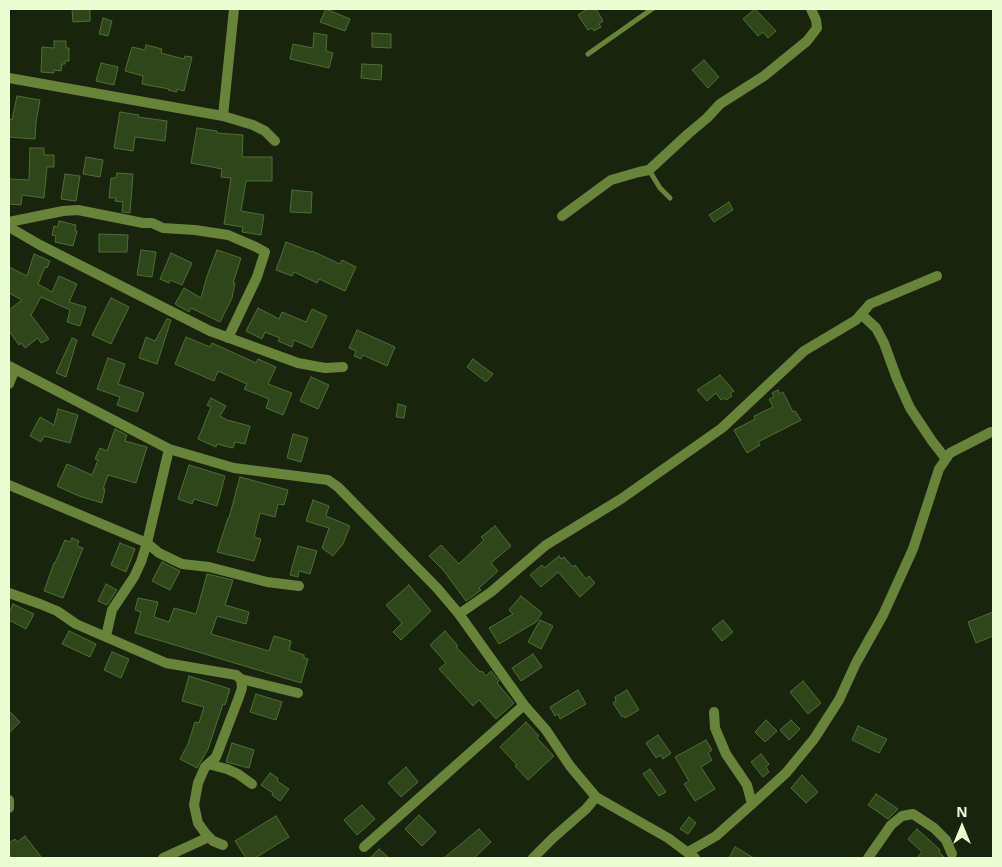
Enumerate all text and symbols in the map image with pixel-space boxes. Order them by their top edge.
north arrow [937,802,987,852]
text: N [956,802,968,821]

